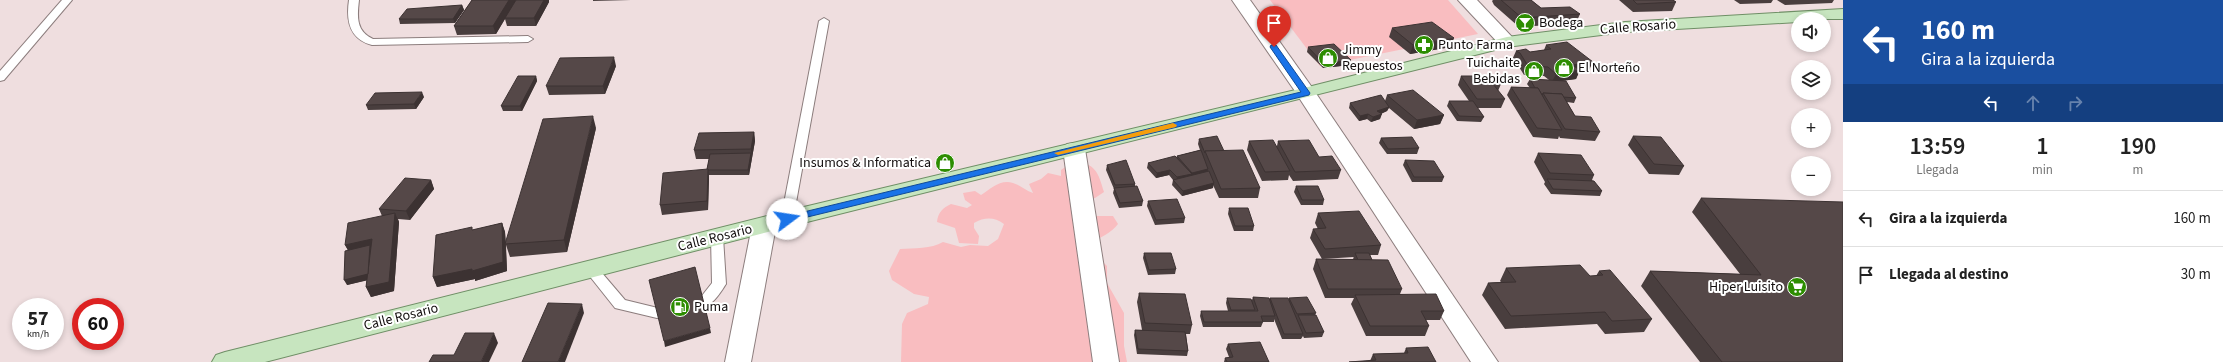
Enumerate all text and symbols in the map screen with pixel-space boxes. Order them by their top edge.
pin [1257,6,1291,47]
text: 160 m [1921,10,1995,50]
icon: arrive [1263,12,1285,34]
bar icon: Bodega [1514,12,1536,34]
map controls [1791,12,1831,196]
button: sound [1791,12,1831,52]
place label: Bodega [1539,13,1583,33]
street label: Calle Rosario [1599,14,1677,40]
icon: left [1855,16,1907,68]
pharmacy icon: Punto Farma [1413,34,1435,56]
place label: Punto Farma [1438,35,1513,55]
place label: Jimmy Repuestos [1342,40,1403,76]
shop icon: Jimmy Repuestos [1317,47,1339,69]
text: Gira a la izquierda [1921,47,2055,72]
place label: Tuichaite Bebidas [1466,53,1520,89]
shop icon: El Norteño [1553,57,1575,79]
place label: El Norteño [1578,58,1640,78]
shop icon: Tuichaite Bebidas [1523,60,1545,82]
button: layers [1791,60,1831,100]
icon: left [1980,92,2002,114]
icon: ahead [2022,92,2044,114]
icon: right [2064,92,2086,114]
button: + [1791,108,1831,148]
text: 13:59 [1910,129,1965,164]
text: 1 [2036,129,2049,164]
text: 190 [2120,129,2156,164]
shop icon: Insumos & Informatica [934,152,956,174]
place label: Insumos & Informatica [799,153,931,173]
button: − [1791,156,1831,196]
text: Llegada [1916,161,1959,179]
text: min [2032,161,2053,179]
text: m [2133,161,2143,179]
position arrow [766,198,808,240]
icon: left [1855,208,1877,230]
text: Gira a la izquierda [1889,208,2008,229]
text: 160 m [2173,208,2211,229]
street label: Calle Rosario [676,219,754,257]
icon: arrive [1855,264,1877,286]
text: Llegada al destino [1889,264,2009,285]
text: 30 m [2181,264,2211,285]
supermarket icon: Hiper Luisito [1786,276,1808,298]
place label: Hiper Luisito [1709,277,1783,297]
fuel station icon: Puma [669,296,691,318]
place label: Puma [694,297,728,317]
speed limit sign: 60 [72,298,124,350]
street label: Calle Rosario [362,298,440,336]
text: 57 [27,305,49,333]
text: km/h [27,327,49,341]

